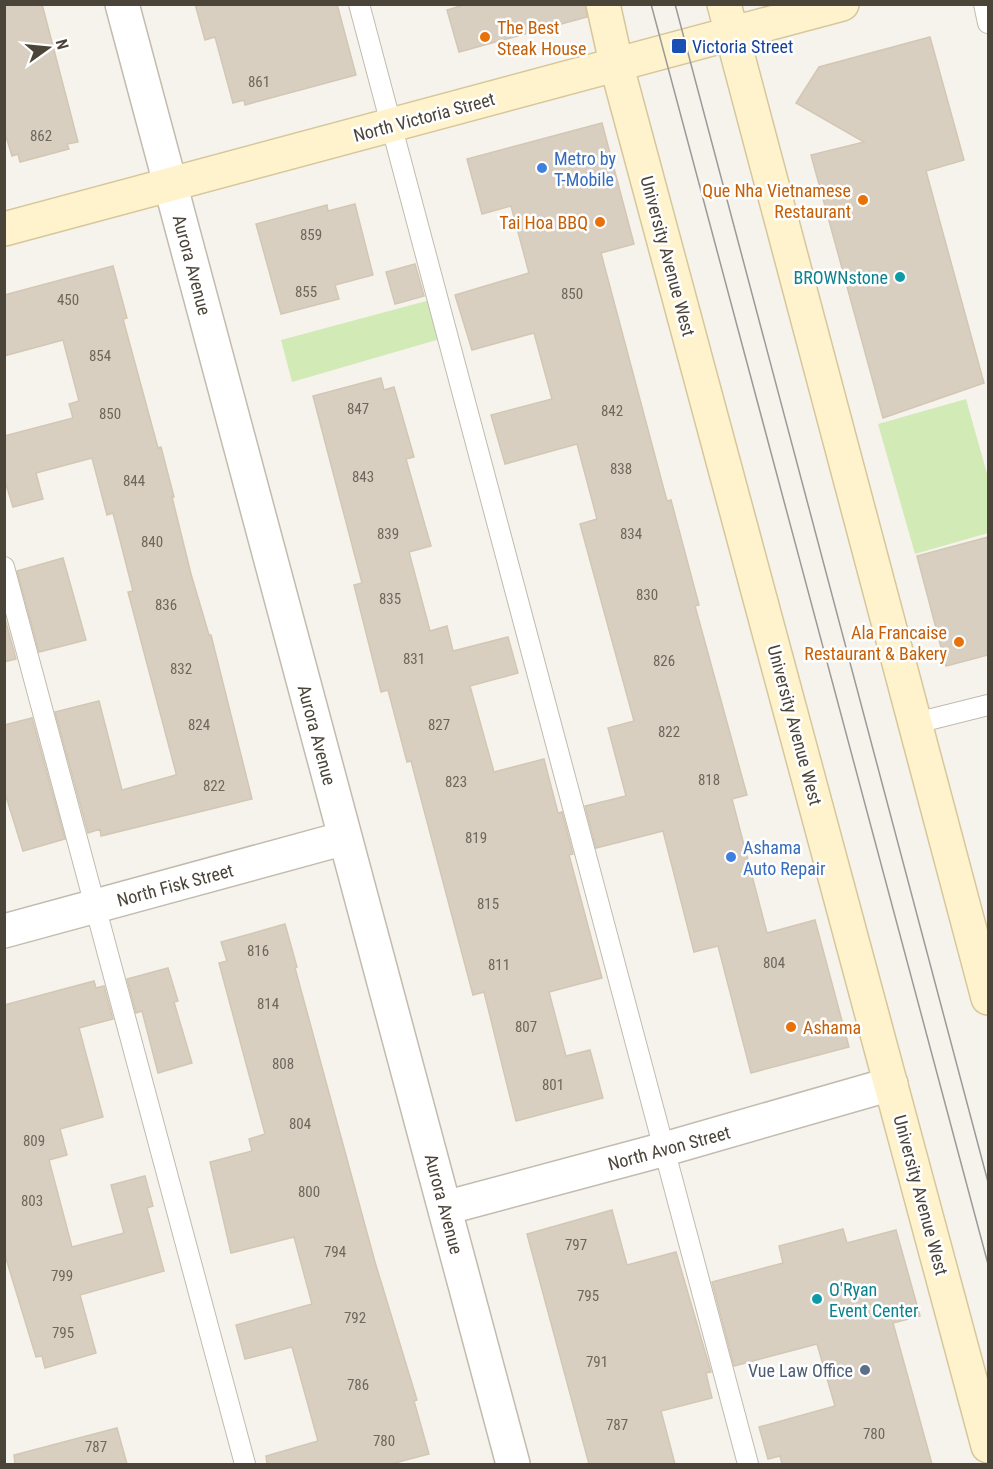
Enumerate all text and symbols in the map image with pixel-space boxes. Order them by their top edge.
place label: The Best Steak House [497,17,587,59]
north arrow [18,18,78,78]
marker: The Best Steak House [478,30,492,44]
place label: Victoria Street [692,36,793,57]
text: N [52,37,72,51]
marker: Victoria Street [670,37,688,55]
house number: 861 [248,73,270,91]
street label: North Victoria Street [351,88,497,146]
house number: 862 [30,127,52,145]
place label: Metro by T-Mobile [554,148,617,190]
marker: Metro by T-Mobile [535,161,549,175]
street label: University Avenue West [636,174,700,338]
place label: Que Nha Vietnamese Restaurant [702,180,851,222]
marker: Que Nha Vietnamese Restaurant [856,193,870,207]
place label: Tai Hoa BBQ [499,212,588,233]
street label: Aurora Avenue [169,213,215,317]
marker: Tai Hoa BBQ [593,215,607,229]
house number: 859 [300,226,322,244]
place label: BROWNstone [793,267,888,288]
marker: BROWNstone [893,270,907,284]
house number: 855 [295,283,317,301]
house number: 850 [561,285,583,303]
house number: 450 [57,291,79,309]
house number: 854 [89,347,111,365]
house number: 847 [347,400,369,418]
house number: 842 [601,402,623,420]
house number: 850 [99,405,121,423]
house number: 838 [610,460,632,478]
house number: 843 [352,468,374,486]
house number: 844 [123,472,145,490]
house number: 839 [377,525,399,543]
house number: 834 [620,525,642,543]
house number: 840 [141,533,163,551]
house number: 830 [636,586,658,604]
house number: 835 [379,590,401,608]
house number: 836 [155,596,177,614]
place label: Ala Francaise Restaurant & Bakery [804,622,947,664]
marker: Ala Francaise Restaurant & Bakery [952,635,966,649]
street label: University Avenue West [763,643,827,807]
house number: 831 [403,650,425,668]
house number: 826 [653,652,675,670]
house number: 832 [170,660,192,678]
street label: Aurora Avenue [294,683,340,787]
house number: 824 [188,716,210,734]
house number: 827 [428,716,450,734]
house number: 822 [658,723,680,741]
house number: 818 [698,771,720,789]
house number: 823 [445,773,467,791]
house number: 822 [203,777,225,795]
house number: 819 [465,829,487,847]
place label: Ashama Auto Repair [743,837,826,879]
marker: Ashama Auto Repair [724,850,738,864]
street label: North Fisk Street [114,859,236,911]
house number: 815 [477,895,499,913]
house number: 816 [247,942,269,960]
house number: 804 [763,954,785,972]
house number: 811 [488,956,510,974]
house number: 814 [257,995,279,1013]
place label: Ashama [803,1017,861,1038]
house number: 807 [515,1018,537,1036]
marker: Ashama [784,1020,798,1034]
house number: 808 [272,1055,294,1073]
house number: 801 [542,1076,564,1094]
street label: University Avenue West [889,1113,953,1277]
house number: 804 [289,1115,311,1133]
street label: North Avon Street [606,1122,732,1174]
house number: 809 [23,1132,45,1150]
street label: Aurora Avenue [421,1152,467,1256]
house number: 800 [298,1183,320,1201]
house number: 803 [21,1192,43,1210]
house number: 797 [565,1236,587,1254]
house number: 794 [324,1243,346,1261]
house number: 799 [51,1267,73,1285]
place label: O'Ryan Event Center [829,1279,919,1321]
house number: 795 [577,1287,599,1305]
marker: O'Ryan Event Center [810,1292,824,1306]
house number: 792 [344,1309,366,1327]
house number: 795 [52,1324,74,1342]
house number: 791 [586,1353,608,1371]
place label: Vue Law Office [748,1360,853,1381]
marker: Vue Law Office [858,1363,872,1377]
house number: 786 [347,1376,369,1394]
house number: 787 [606,1416,628,1434]
house number: 780 [863,1425,885,1443]
house number: 780 [373,1432,395,1450]
house number: 787 [85,1438,107,1456]

